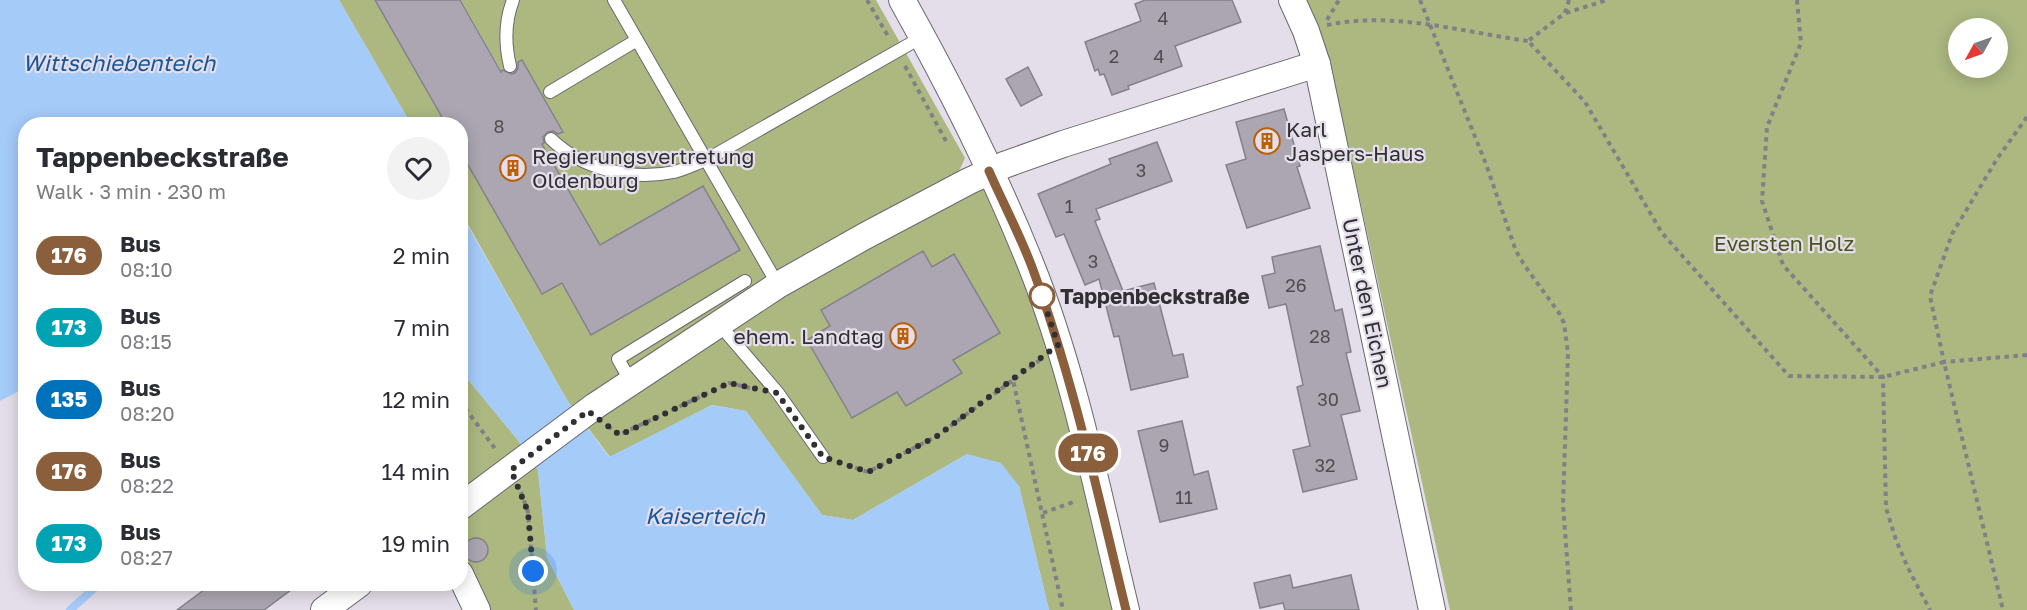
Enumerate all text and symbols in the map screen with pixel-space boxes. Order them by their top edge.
house number: 4 [1158,7,1169,29]
north arrow [1948,18,2008,78]
map controls [1948,18,2008,78]
house number: 2 [1109,45,1119,67]
house number: 4 [1154,45,1165,67]
water label: Wittschiebenteich [23,49,217,76]
house number: 8 [494,115,504,137]
place label: Karl Jaspers-Haus [1286,116,1425,166]
building icon: Karl Jaspers-Haus [1252,126,1282,156]
button: heart [387,137,450,200]
text: Tappenbeckstraße [36,140,289,173]
place label: Regierungsvertretung Oldenburg [532,143,754,193]
building icon: Regierungsvertretung Oldenburg [498,153,528,183]
house number: 3 [1136,159,1146,181]
text: Walk · 3 min · 230 m [36,179,226,203]
house number: 1 [1065,195,1074,217]
street label: Unter den Eichen [1337,216,1399,390]
text: Bus [120,230,161,257]
park label: Eversten Holz [1714,230,1854,256]
text: 176 [51,242,87,268]
text: 2 min [393,242,450,269]
house number: 3 [1088,250,1098,272]
text: 08:10 [120,257,173,281]
house number: 26 [1285,274,1307,296]
marker: Tappenbeckstraße [1029,283,1055,309]
place label: Tappenbeckstraße [1060,283,1250,309]
text: Bus [120,302,161,329]
text: 173 [51,314,87,340]
text: 7 min [394,314,450,341]
building icon: ehem. Landtag [888,321,918,351]
place label: ehem. Landtag [734,323,884,349]
house number: 28 [1309,325,1331,347]
text: 08:15 [120,329,172,353]
text: Bus [120,374,161,401]
text: 135 [51,386,87,412]
text: 12 min [382,386,450,413]
house number: 30 [1317,388,1339,410]
text: 08:20 [120,401,175,425]
line badge: 176 [1054,434,1122,472]
house number: 9 [1159,434,1169,456]
text: 176 [1070,440,1106,466]
text: Bus [120,446,161,473]
house number: 32 [1315,454,1335,476]
text: 176 [51,458,87,484]
text: 14 min [382,458,450,485]
text: 08:22 [120,473,174,497]
house number: 11 [1175,486,1193,508]
water label: Kaiserteich [645,502,766,529]
text: Bus [120,518,161,545]
text: 173 [51,530,87,556]
text: 19 min [382,530,450,557]
text: 08:27 [120,545,173,569]
your location [518,556,548,586]

